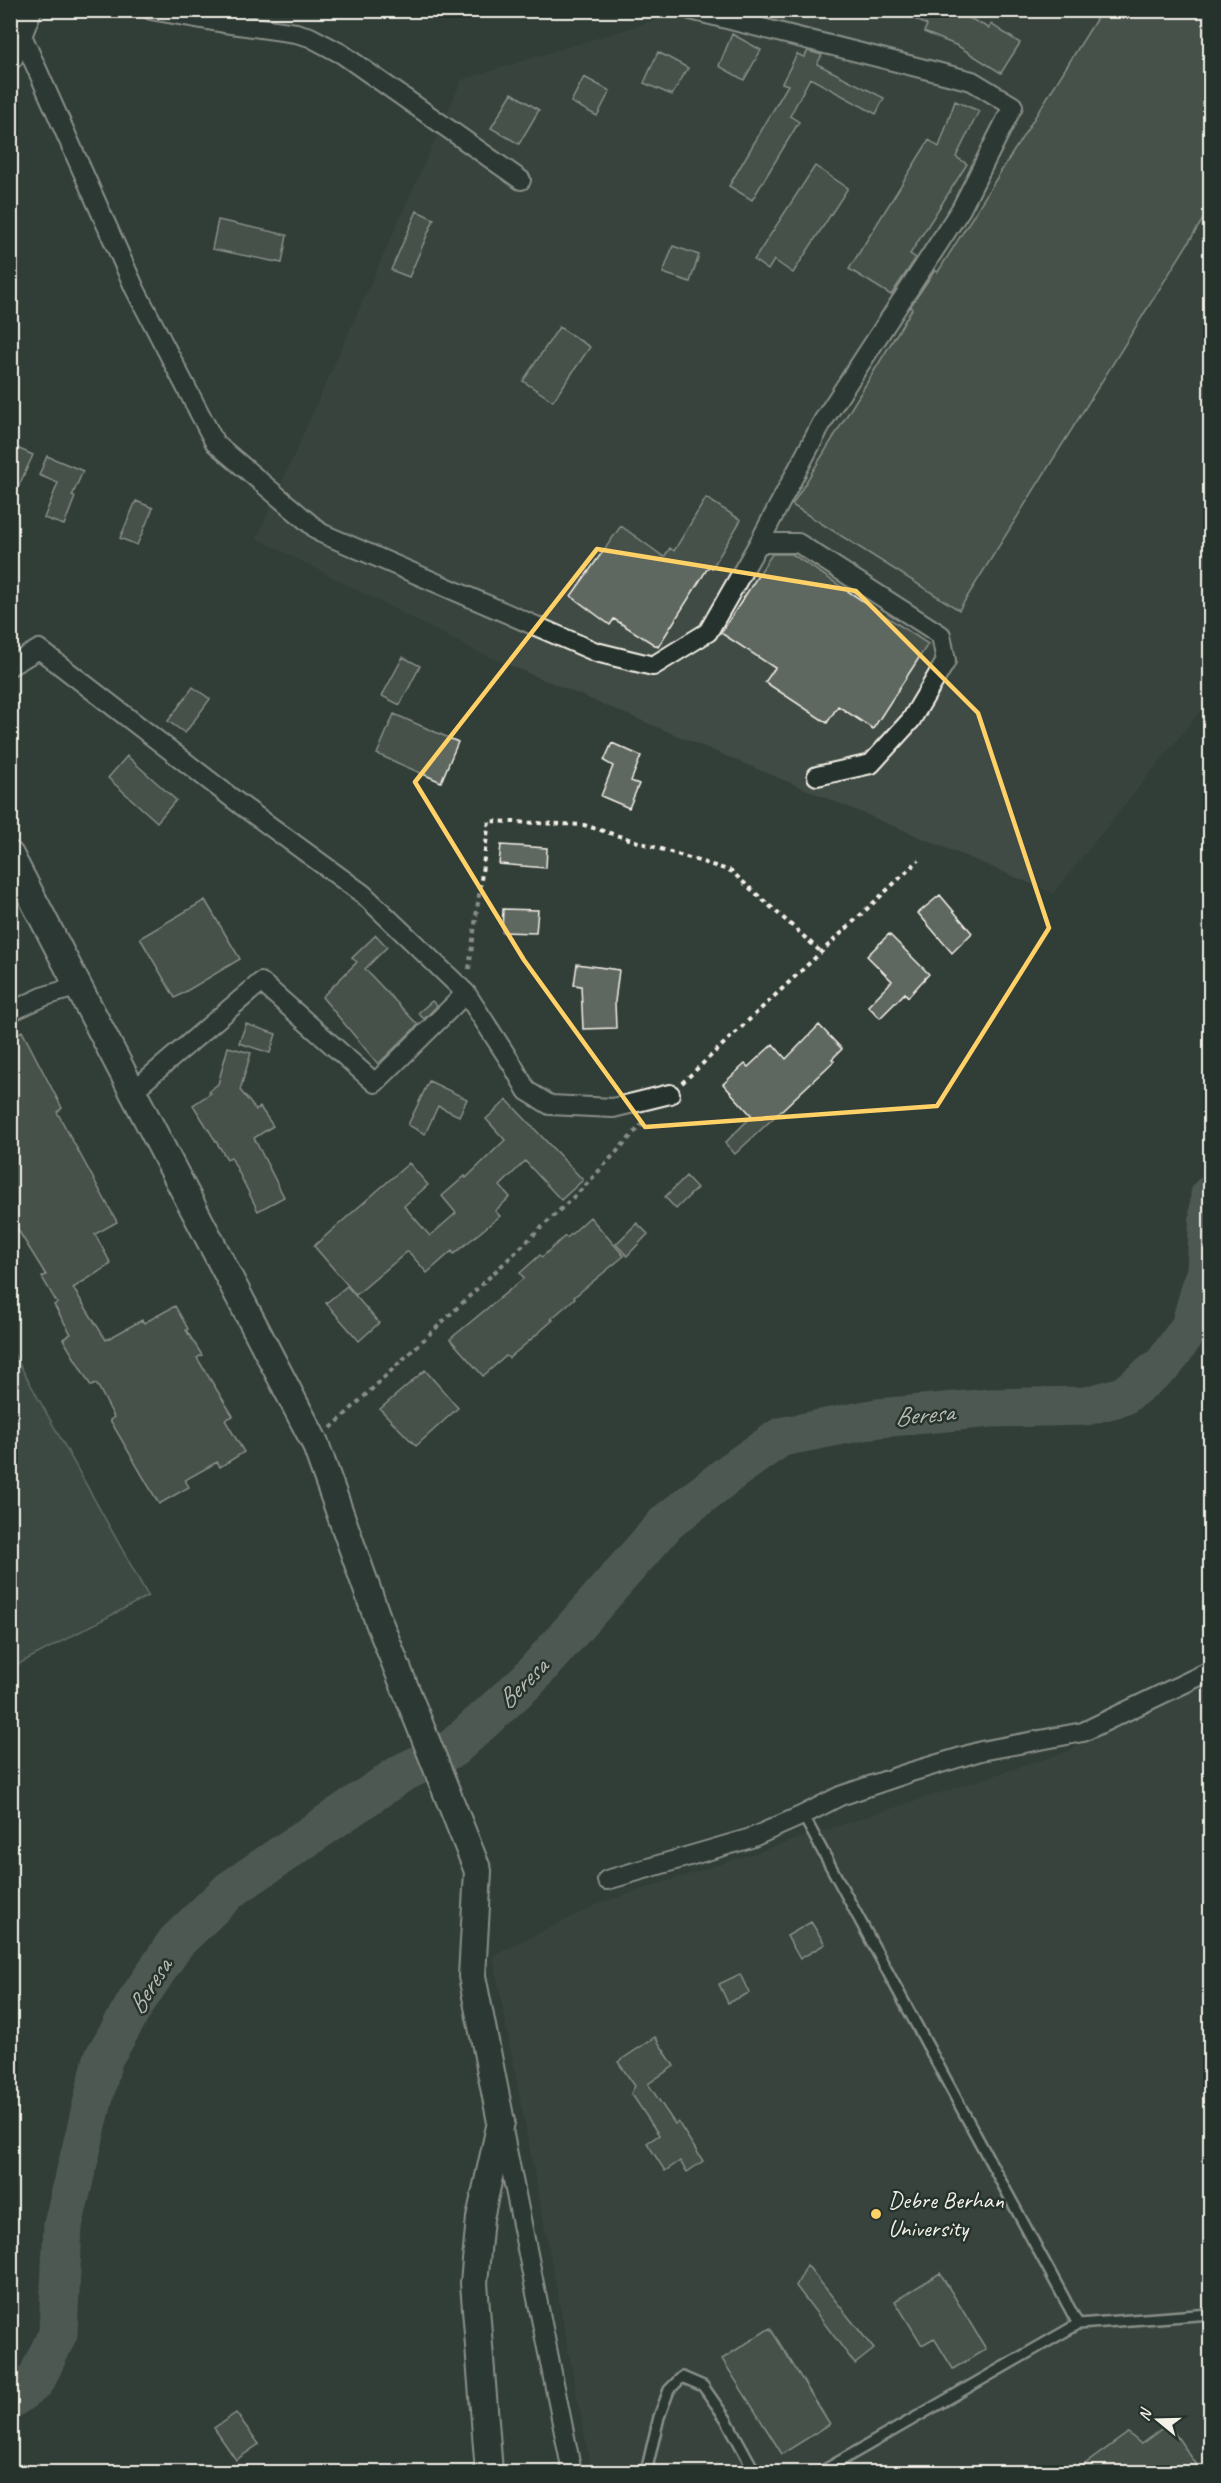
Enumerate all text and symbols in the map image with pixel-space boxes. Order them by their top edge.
water label: Beresa [893,1395,958,1434]
water label: Beresa [490,1648,557,1716]
water label: Beresa [120,1950,181,2020]
place label: Debre Berhan University [888,2185,1004,2243]
marker: Debre Berhan University [869,2207,883,2221]
north arrow [1128,2390,1188,2450]
text: N [1134,2405,1157,2423]

